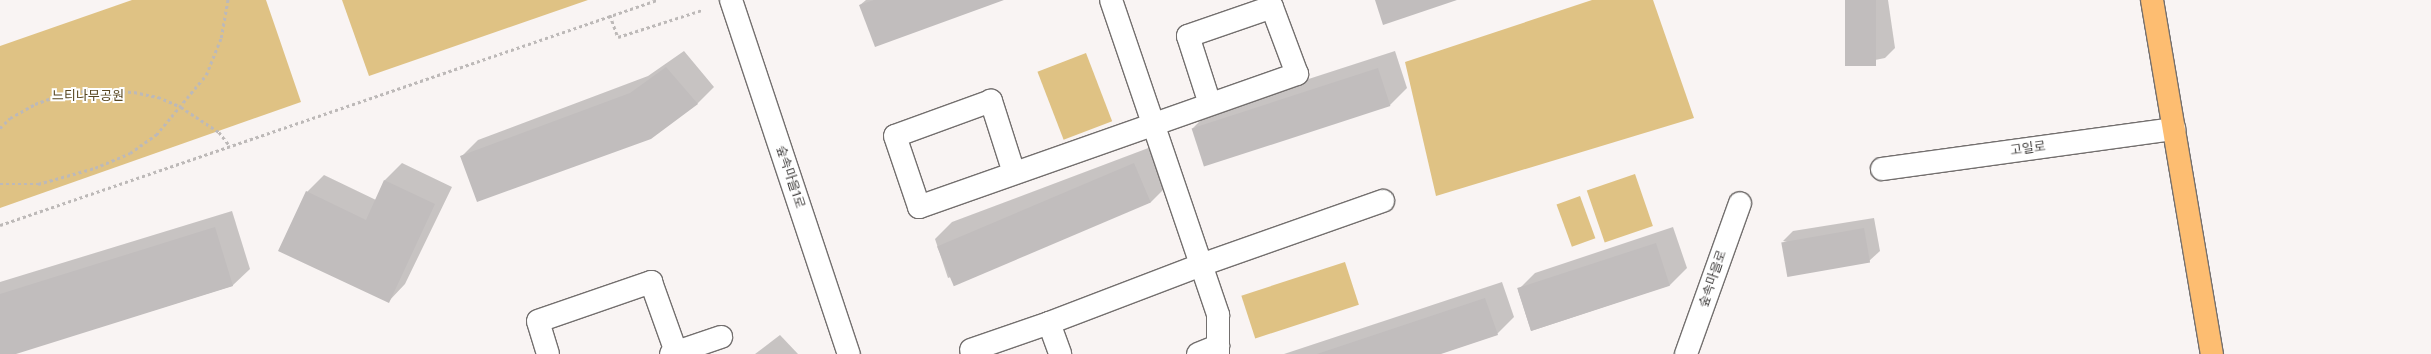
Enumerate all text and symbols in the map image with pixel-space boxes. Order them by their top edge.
park label: 느티나무공원 [52,88,124,104]
street label: 고일로 [2009,139,2047,159]
street label: 숲속마을1로 [772,143,808,211]
street label: 숲속마을로 [1696,248,1730,310]

